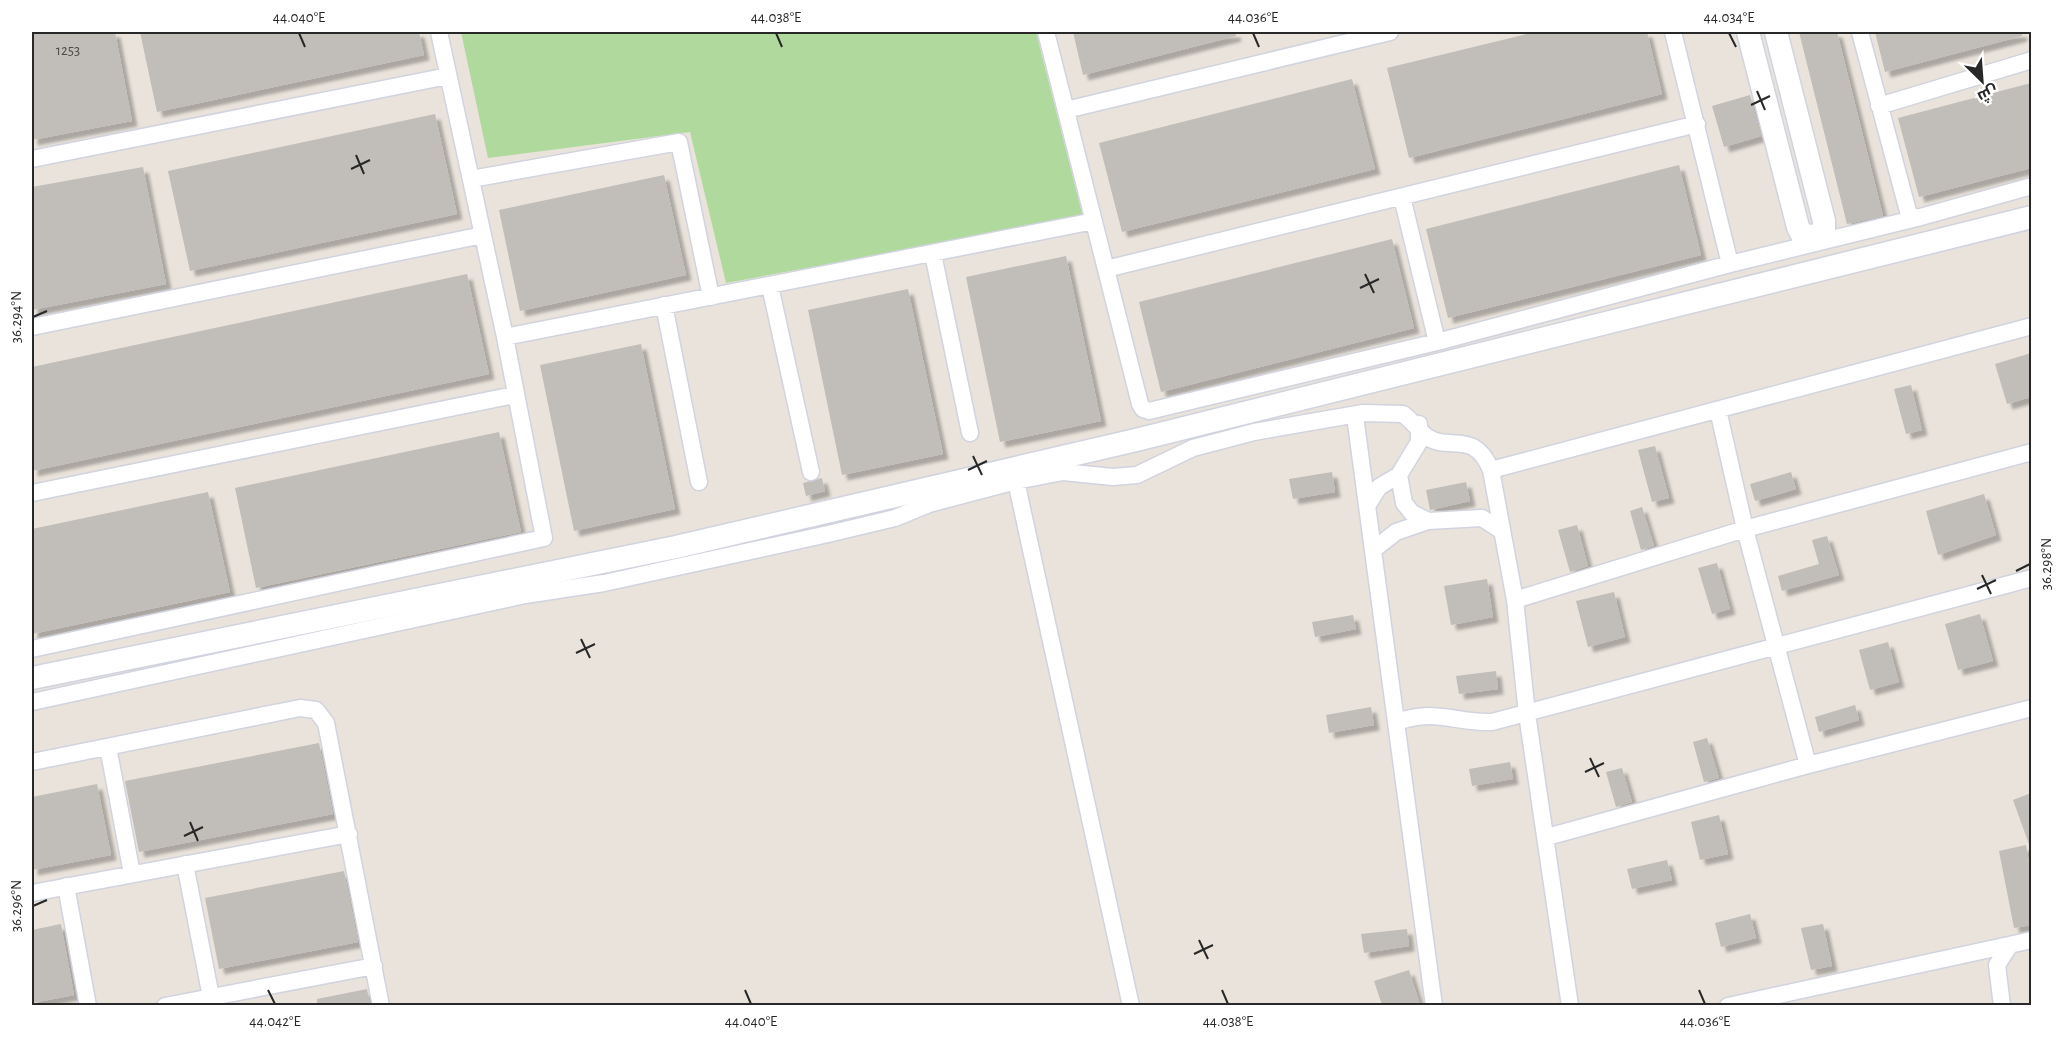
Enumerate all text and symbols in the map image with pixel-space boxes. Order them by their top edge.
text: 44.040°E [273,10,325,25]
text: 44.038°E [751,10,801,25]
text: 44.036°E [1228,10,1278,25]
text: 44.034°E [1704,10,1754,25]
house number: 1253 [56,43,80,58]
north arrow [1952,51,2012,111]
text: ش [1975,81,2001,106]
text: 36.294°N [9,291,24,343]
text: 36.298°N [2039,538,2054,590]
text: 36.296°N [9,880,24,932]
text: 44.042°E [249,1014,301,1029]
text: 44.040°E [725,1014,777,1029]
text: 44.038°E [1203,1014,1253,1029]
text: 44.036°E [1680,1014,1730,1029]

